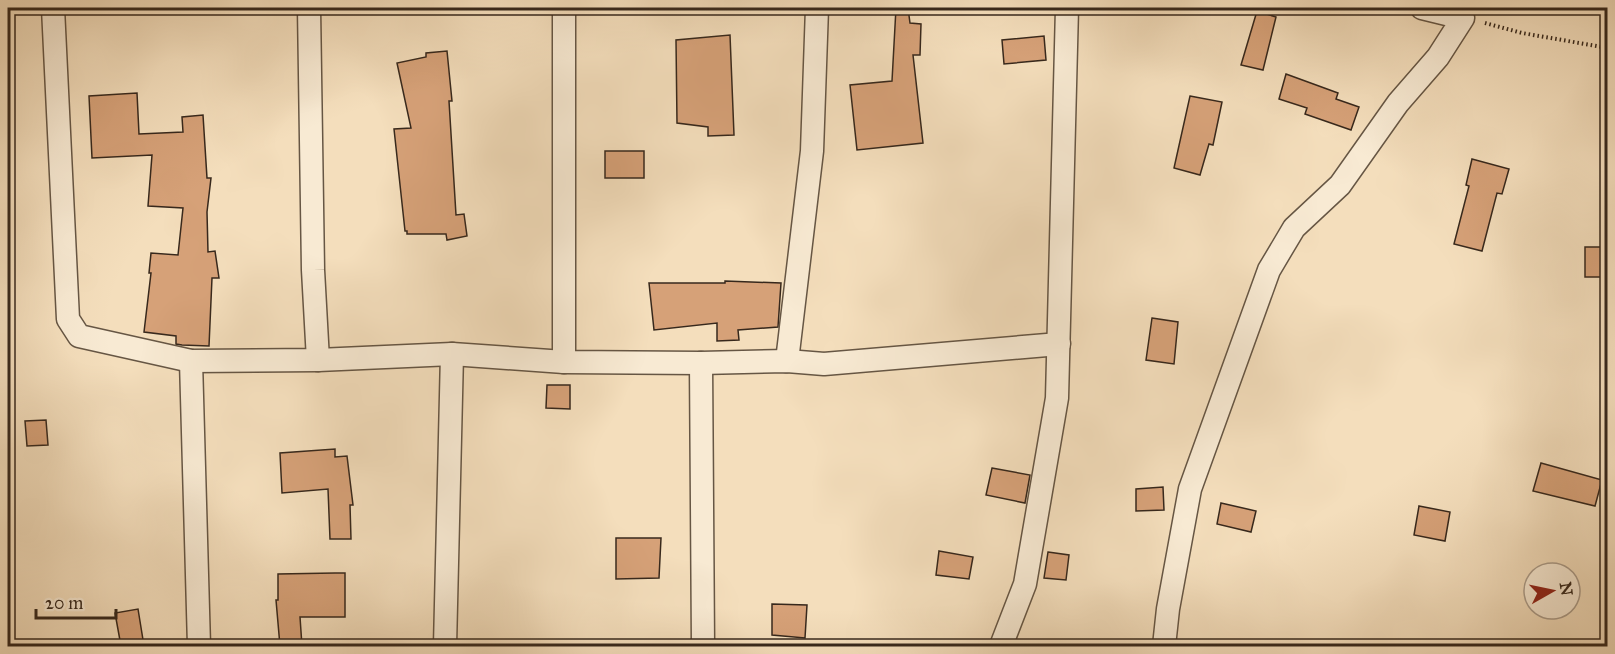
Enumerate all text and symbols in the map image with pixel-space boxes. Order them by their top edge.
north arrow [1522,561,1582,621]
text: N [1556,581,1577,597]
scale bar [36,582,116,620]
text: 20 m [45,592,83,614]

